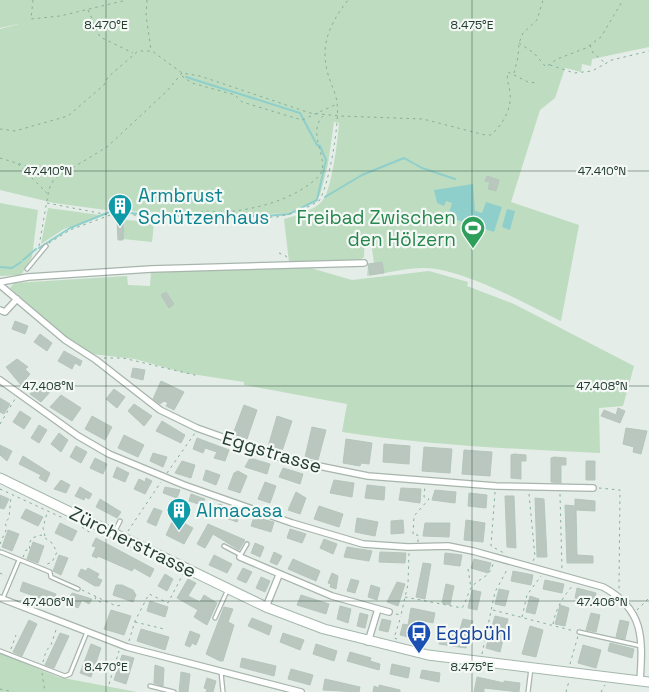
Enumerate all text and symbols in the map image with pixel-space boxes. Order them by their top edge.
text: 8.470°E [84,17,128,33]
text: 8.475°E [451,17,494,33]
text: 47.410°N [24,163,72,179]
text: 47.410°N [578,163,626,179]
place label: Armbrust Schützenhaus [138,183,269,230]
building icon: Armbrust Schützenhaus [107,193,133,227]
place label: Freibad Zwischen den Hölzern [296,205,456,252]
sports icon: Freibad Zwischen den Hölzern [460,215,486,249]
text: 47.408°N [22,378,74,394]
text: 47.408°N [576,378,628,394]
street label: Eggstrasse [219,425,325,479]
building icon: Almacasa [166,497,192,531]
place label: Almacasa [196,498,283,523]
street label: Zürcherstrasse [65,501,201,583]
text: 47.406°N [22,594,74,610]
text: 47.406°N [576,594,628,610]
bus stop icon: Eggbühl [406,620,432,654]
place label: Eggbühl [436,621,511,646]
text: 8.470°E [84,659,128,675]
text: 8.475°E [451,659,494,675]

